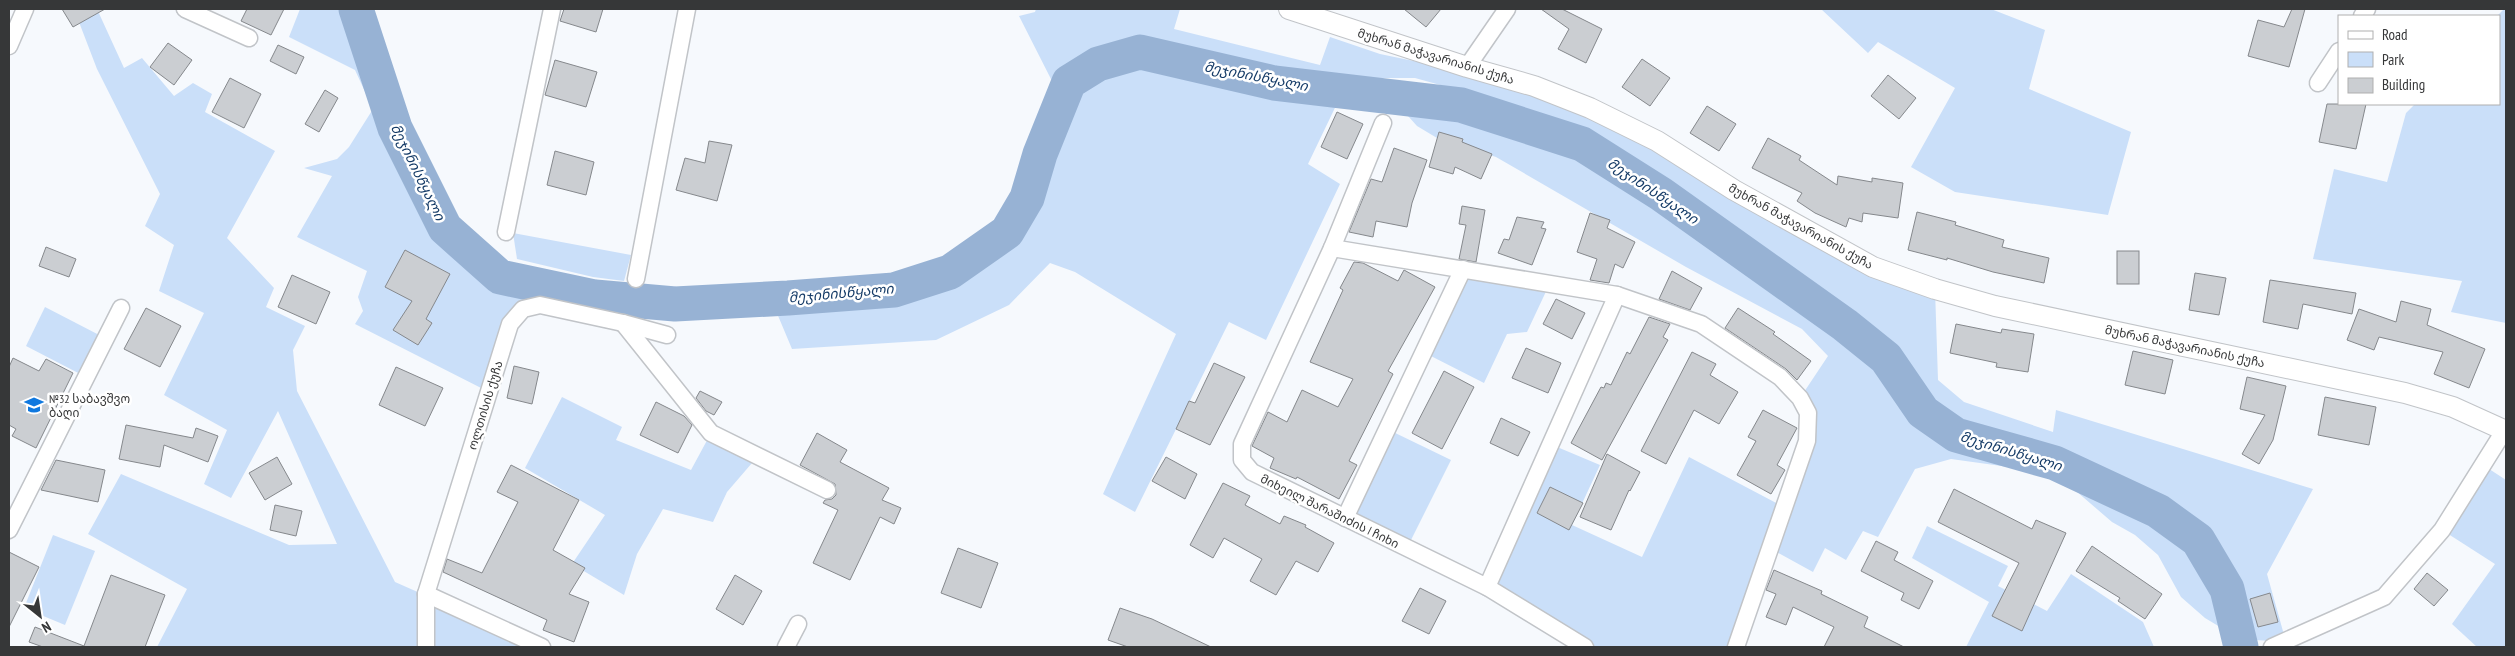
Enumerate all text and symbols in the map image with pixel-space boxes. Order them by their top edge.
legend [2338,15,2500,105]
street label: მუხრან მაჭავარიანის ქუჩა [1356,25,1516,87]
text: Road [2382,25,2408,44]
text: Park [2382,50,2404,69]
water label: მეჯინისწყალი [1203,57,1310,95]
text: Building [2382,75,2425,94]
water label: მეჯინისწყალი [387,121,450,224]
water label: მეჯინისწყალი [1604,154,1702,228]
street label: მუხრან მაჭავარიანის ქუჩა [1726,180,1876,272]
water label: მეჯინისწყალი [788,279,895,307]
street label: მუხრან მაჭავარიანის ქუჩა [2104,322,2266,370]
street label: ოლთისის ქუჩა [464,359,507,452]
place label: №32 საბავშვო ბაღი [49,391,130,421]
school or university icon: №32 საბავშვო ბაღი [23,394,45,416]
water label: მეჯინისწყალი [1958,427,2065,475]
street label: მიხეილ შარაშიძის I ჩიხი [1258,471,1402,552]
north arrow [15,591,65,641]
text: N [39,618,54,637]

